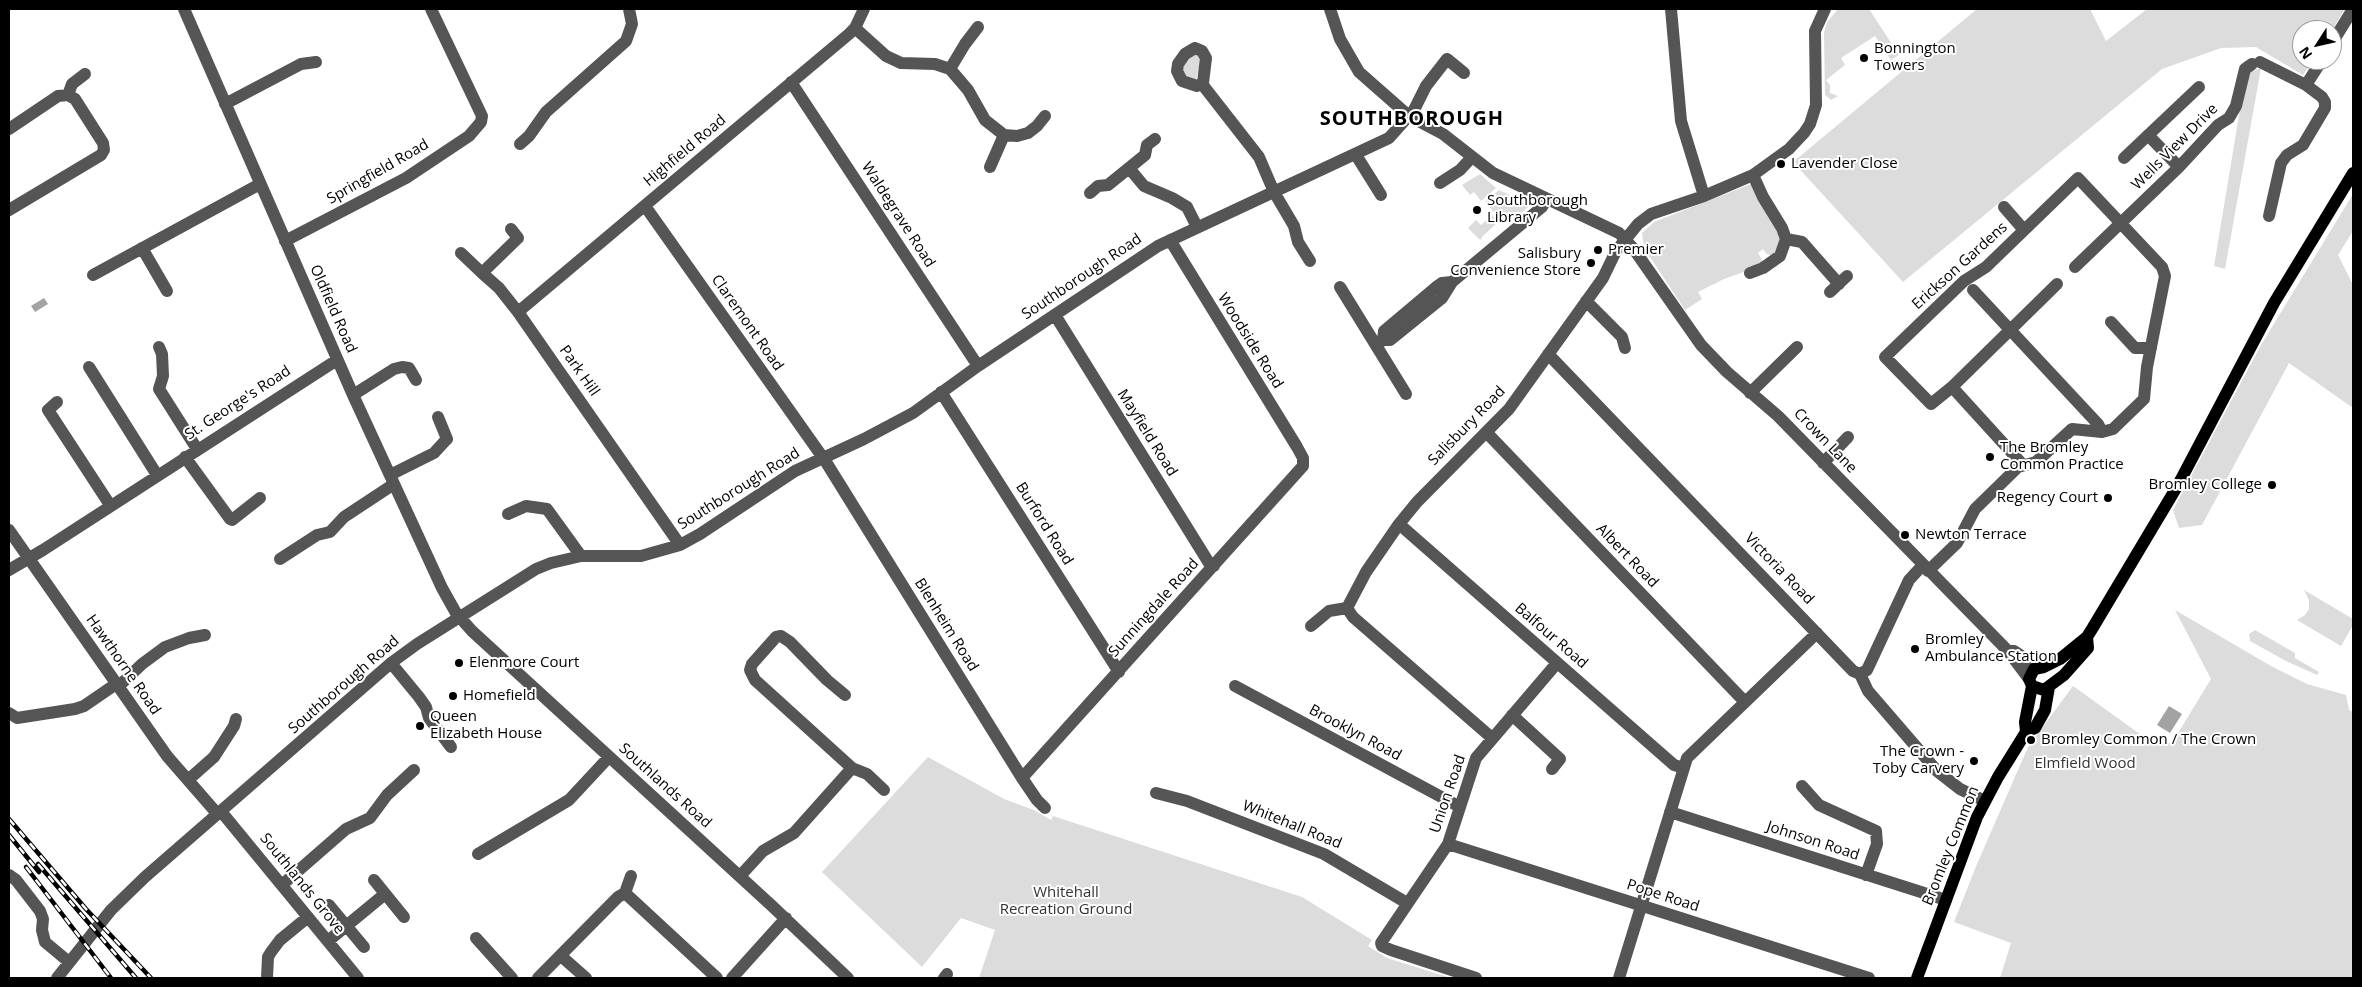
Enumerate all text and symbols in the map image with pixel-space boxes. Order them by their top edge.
north arrow [2292,20,2342,70]
place label: Bonnington Towers [1874,40,1956,75]
text: N [2294,43,2316,63]
marker: Bonnington Towers [1858,52,1870,64]
street label: Wells View Drive [2128,100,2222,194]
district label: SOUTHBOROUGH [1318,107,1506,131]
street label: Highfield Road [640,111,730,191]
street label: Springfield Road [324,136,432,208]
place label: Lavender Close [1791,155,1898,173]
marker: Lavender Close [1775,158,1787,170]
street label: Waldegrave Road [857,159,939,271]
place label: Southborough Library [1487,192,1588,227]
marker: Southborough Library [1471,204,1483,216]
street label: Erickson Gardens [1909,219,2011,313]
street label: Southborough Road [1019,230,1145,324]
place label: Premier [1608,241,1664,259]
marker: Premier [1592,244,1604,256]
place label: Salisbury Convenience Store [1450,245,1581,280]
marker: Salisbury Convenience Store [1585,257,1597,269]
street label: Oldfield Road [306,262,360,356]
street label: Claremont Road [707,271,787,375]
street label: Woodside Road [1213,290,1287,392]
street label: Park Hill [555,342,603,400]
street label: St. George's Road [182,362,294,444]
street label: Salisbury Road [1425,383,1509,469]
street label: Mayfield Road [1113,386,1181,480]
street label: Crown Lane [1790,405,1860,477]
place label: The Bromley Common Practice [2000,439,2124,474]
street label: Southborough Road [675,444,803,534]
marker: The Bromley Common Practice [1984,451,1996,463]
place label: Bromley College [2149,476,2262,494]
street label: Burford Road [1011,479,1077,569]
marker: Bromley College [2266,479,2278,491]
place label: Regency Court [1997,489,2098,507]
marker: Regency Court [2102,492,2114,504]
street label: Albert Road [1592,520,1662,592]
place label: Newton Terrace [1915,526,2027,544]
marker: Newton Terrace [1899,529,1911,541]
street label: Victoria Road [1740,530,1818,608]
street label: Sunningdale Road [1105,555,1203,661]
street label: Blenheim Road [910,575,982,675]
street label: Balfour Road [1511,599,1591,673]
street label: Hawthorne Road [82,611,164,719]
place label: Bromley Ambulance Station [1925,631,2057,666]
street label: Southborough Road [285,632,403,738]
marker: Bromley Ambulance Station [1909,643,1921,655]
place label: Elenmore Court [469,654,579,672]
marker: Elenmore Court [453,657,465,669]
place label: Homefield [463,687,536,705]
marker: Homefield [447,690,459,702]
street label: Brooklyn Road [1306,701,1404,765]
place label: Queen Elizabeth House [430,708,542,743]
marker: Queen Elizabeth House [414,720,426,732]
place label: Bromley Common / The Crown [2041,731,2256,749]
marker: Bromley Common / The Crown [2025,734,2037,746]
street label: Southlands Road [615,740,715,832]
place label: The Crown - Toby Carvery [1873,743,1964,778]
street label: Union Road [1426,752,1470,836]
marker: The Crown - Toby Carvery [1968,755,1980,767]
park label: Elmfield Wood [2034,755,2136,773]
street label: Bromley Common [1919,784,1983,908]
street label: Whitehall Road [1240,797,1344,853]
street label: Johnson Road [1764,818,1862,864]
street label: Southlands Grove [256,830,348,938]
street label: Pope Road [1624,876,1702,916]
park label: Whitehall Recreation Ground [1000,884,1132,919]

